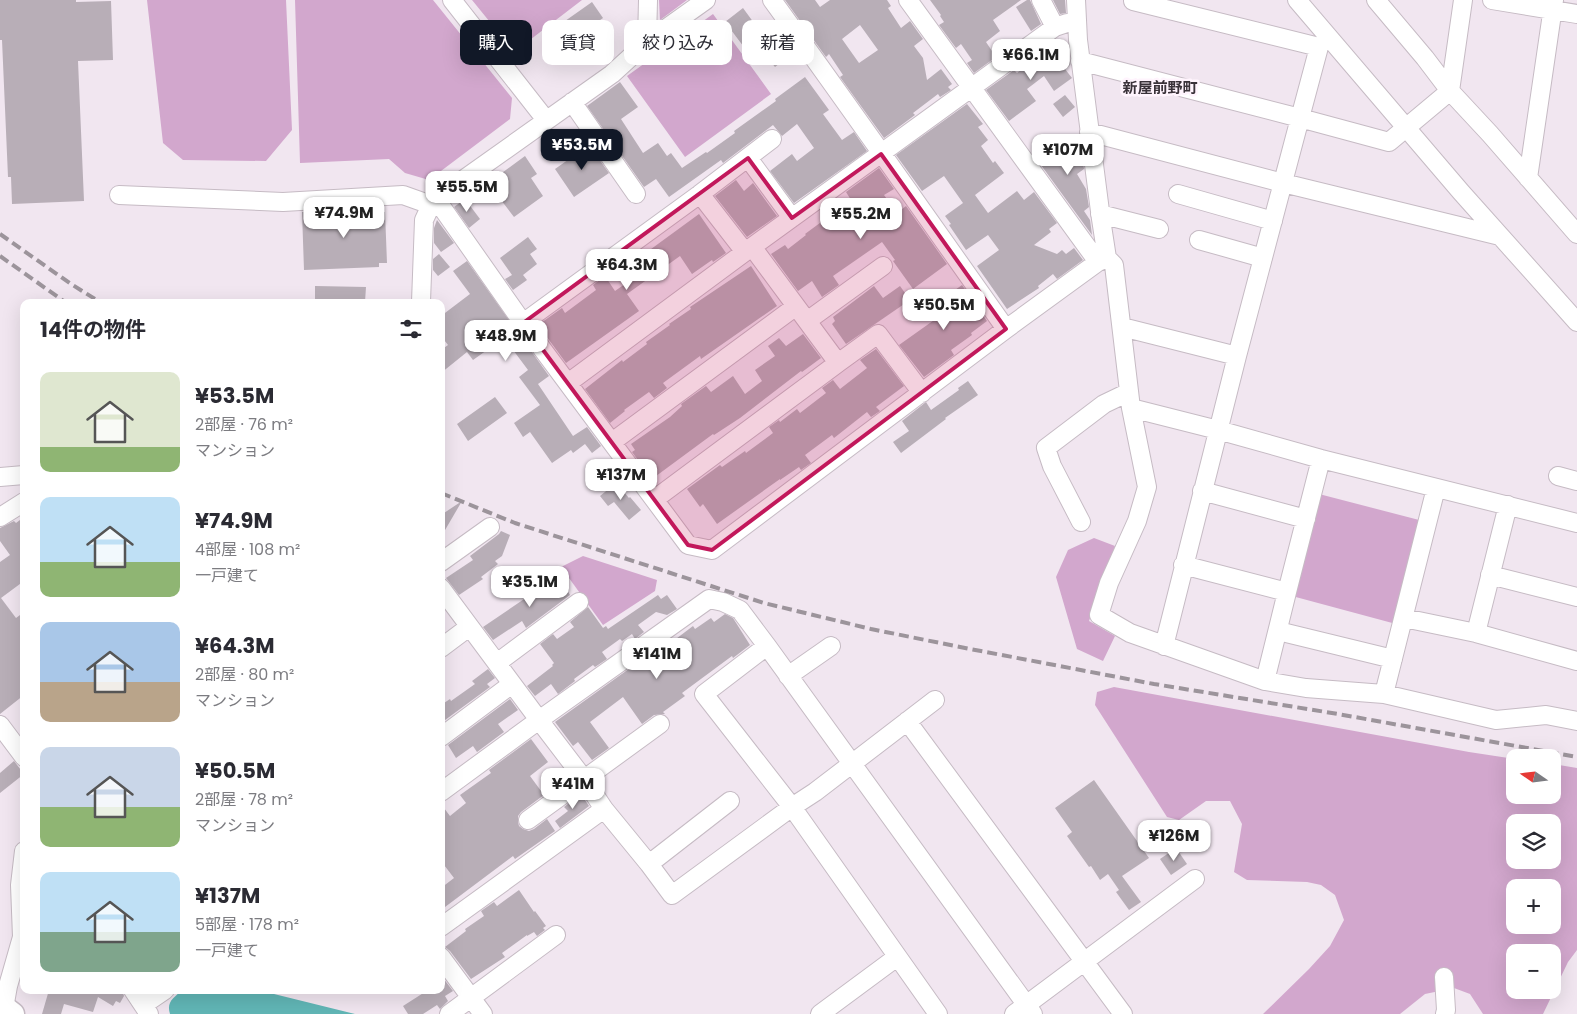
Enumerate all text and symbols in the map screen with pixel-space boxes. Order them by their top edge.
chip: 購入 [460,20,532,65]
chip: 賃貸 [542,20,614,65]
chip: 絞り込み [624,20,732,65]
chip: 新着 [742,20,814,65]
pin: ¥66.1M [990,38,1072,81]
text: ¥66.1M [1003,43,1059,66]
district label: 新屋前野町 [1122,77,1198,98]
pin: ¥53.5M [541,128,623,171]
text: ¥53.5M [552,133,612,156]
pin: ¥107M [1033,134,1103,176]
text: ¥107M [1043,138,1093,161]
pin: ¥55.5M [426,170,508,213]
text: ¥55.5M [436,175,498,198]
pin: ¥74.9M [303,196,385,239]
pin: ¥55.2M [820,198,902,240]
text: ¥74.9M [314,201,374,224]
text: ¥55.2M [831,202,891,225]
pin: ¥64.3M [586,248,668,291]
text: ¥64.3M [597,253,657,276]
pin: ¥50.5M [903,288,985,331]
text: ¥50.5M [913,293,975,316]
text: 14件の物件 [40,315,146,344]
icon: filters [397,315,425,343]
pin: ¥48.9M [465,320,547,362]
text: ¥48.9M [476,324,536,347]
text: ¥53.5M [195,381,274,410]
icon: home [80,392,140,452]
text: 2部屋 · 76 m² [195,413,293,436]
text: マンション [195,439,275,462]
pin: ¥137M [586,458,656,501]
text: ¥137M [596,463,646,486]
text: ¥74.9M [195,506,273,535]
icon: home [80,517,140,577]
text: 4部屋 · 108 m² [195,538,300,561]
text: 一戸建て [195,564,259,587]
pin: ¥35.1M [489,566,571,608]
text: ¥35.1M [502,570,558,593]
text: ¥64.3M [195,631,275,660]
pin: ¥141M [622,638,692,680]
icon: home [80,642,140,702]
text: ¥141M [633,642,681,665]
text: 2部屋 · 80 m² [195,663,294,686]
text: マンション [195,689,275,712]
north arrow [1506,749,1561,804]
map controls [1506,749,1561,999]
text: ¥50.5M [195,756,275,785]
icon: home [80,767,140,827]
pin: ¥41M [543,768,603,810]
text: ¥41M [552,772,594,795]
text: 2部屋 · 78 m² [195,788,293,811]
text: マンション [195,814,275,837]
button: layers [1506,814,1561,869]
pin: ¥126M [1139,820,1209,862]
text: ¥126M [1149,824,1199,847]
button: + [1506,879,1561,934]
text: ¥137M [195,881,260,910]
icon: home [80,892,140,952]
text: 5部屋 · 178 m² [195,913,299,936]
text: 一戸建て [195,939,259,962]
button: − [1506,944,1561,999]

